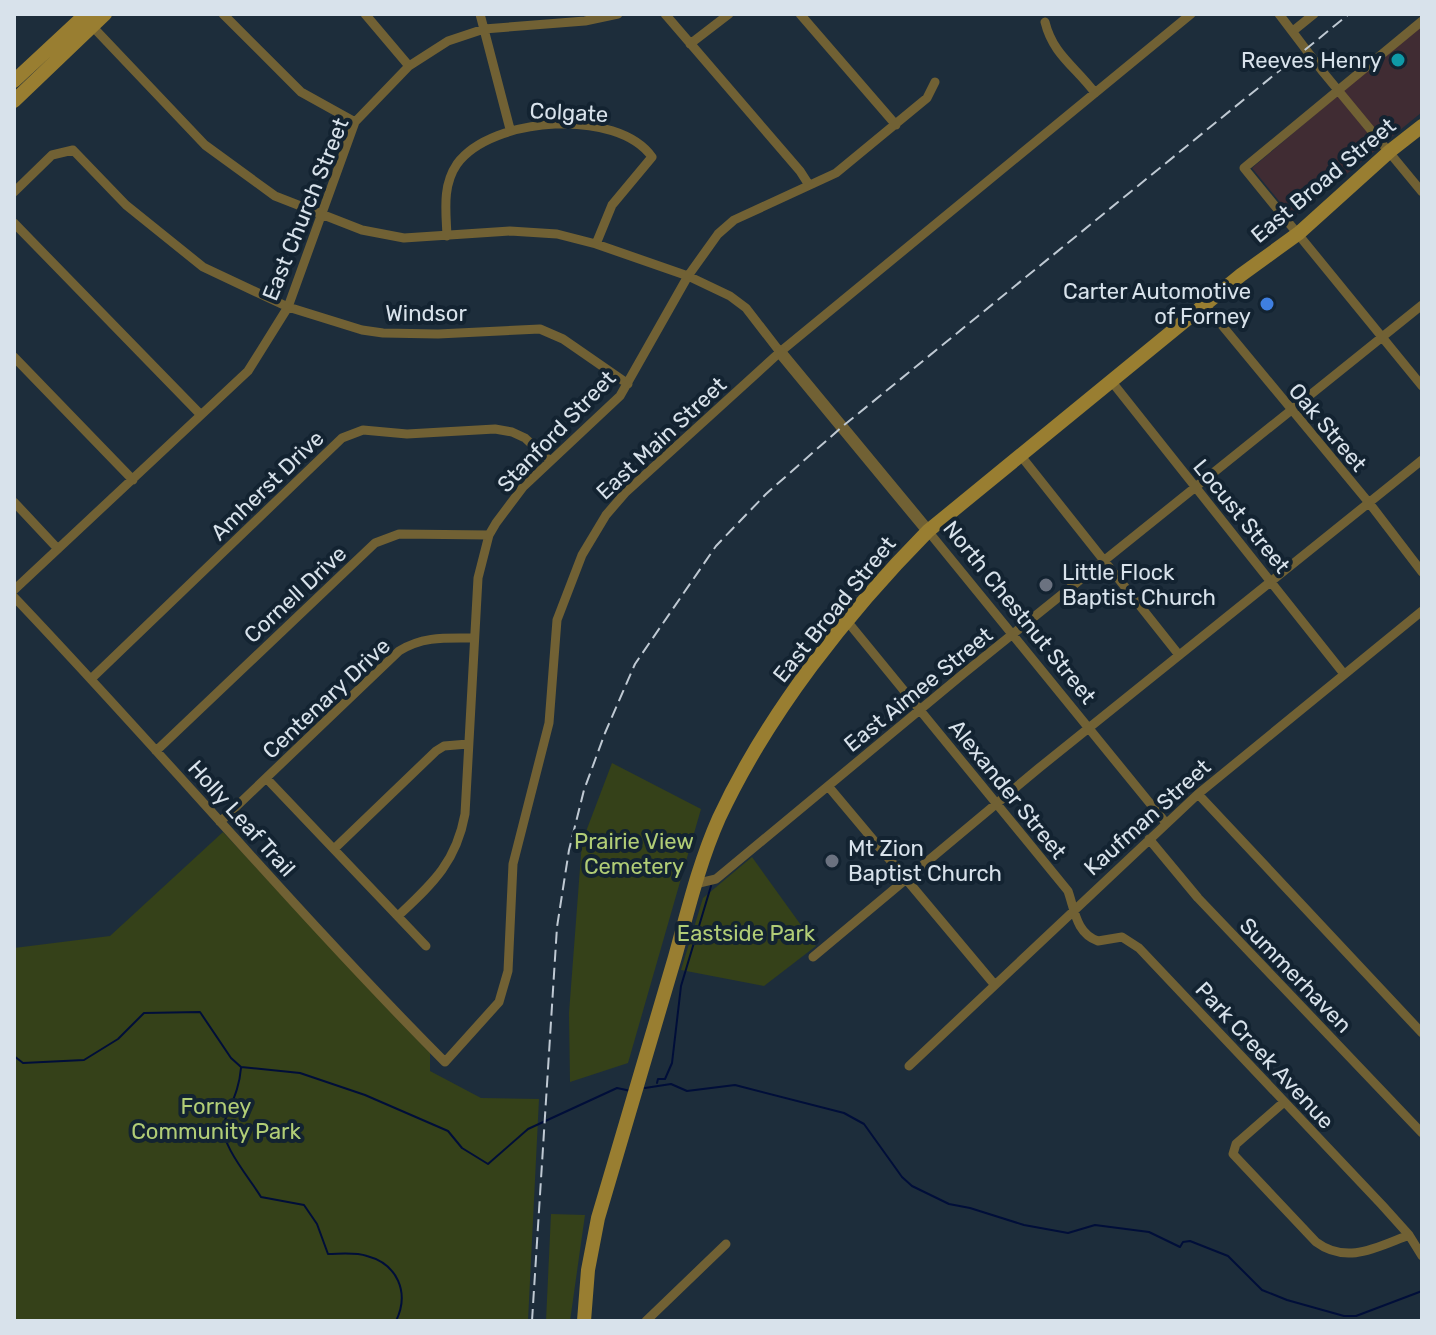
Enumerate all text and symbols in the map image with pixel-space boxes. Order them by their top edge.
place label: Reeves Henry [1241,47,1382,74]
marker: Reeves Henry [1389,51,1407,69]
street label: Colgate [529,97,609,128]
street label: East Broad Street [1246,112,1401,249]
street label: East Church Street [256,114,355,304]
place label: Carter Automotive of Forney [1063,278,1251,330]
marker: Carter Automotive of Forney [1258,295,1276,313]
street label: Windsor [385,300,467,327]
street label: Stanford Street [492,365,621,498]
street label: East Main Street [591,371,732,506]
street label: Oak Street [1283,378,1373,477]
street label: Amherst Drive [205,425,329,546]
street label: Locust Street [1187,454,1296,579]
street label: North Chestnut Street [937,515,1102,710]
street label: East Broad Street [767,530,902,688]
street label: Cornell Drive [238,540,352,649]
place label: Little Flock Baptist Church [1062,559,1216,611]
marker: Little Flock Baptist Church [1037,576,1055,594]
street label: East Aimee Street [839,621,998,758]
street label: Centenary Drive [257,632,396,764]
street label: Alexander Street [943,714,1072,865]
street label: Kaufman Street [1078,753,1216,881]
street label: Holly Leaf Trail [182,755,301,882]
park label: Prairie View Cemetery [574,828,694,880]
place label: Mt Zion Baptist Church [848,835,1002,887]
marker: Mt Zion Baptist Church [823,852,841,870]
street label: Summerhaven [1234,912,1357,1038]
park label: Eastside Park [677,920,816,947]
street label: Park Creek Avenue [1189,976,1340,1135]
park label: Forney Community Park [131,1093,301,1145]

